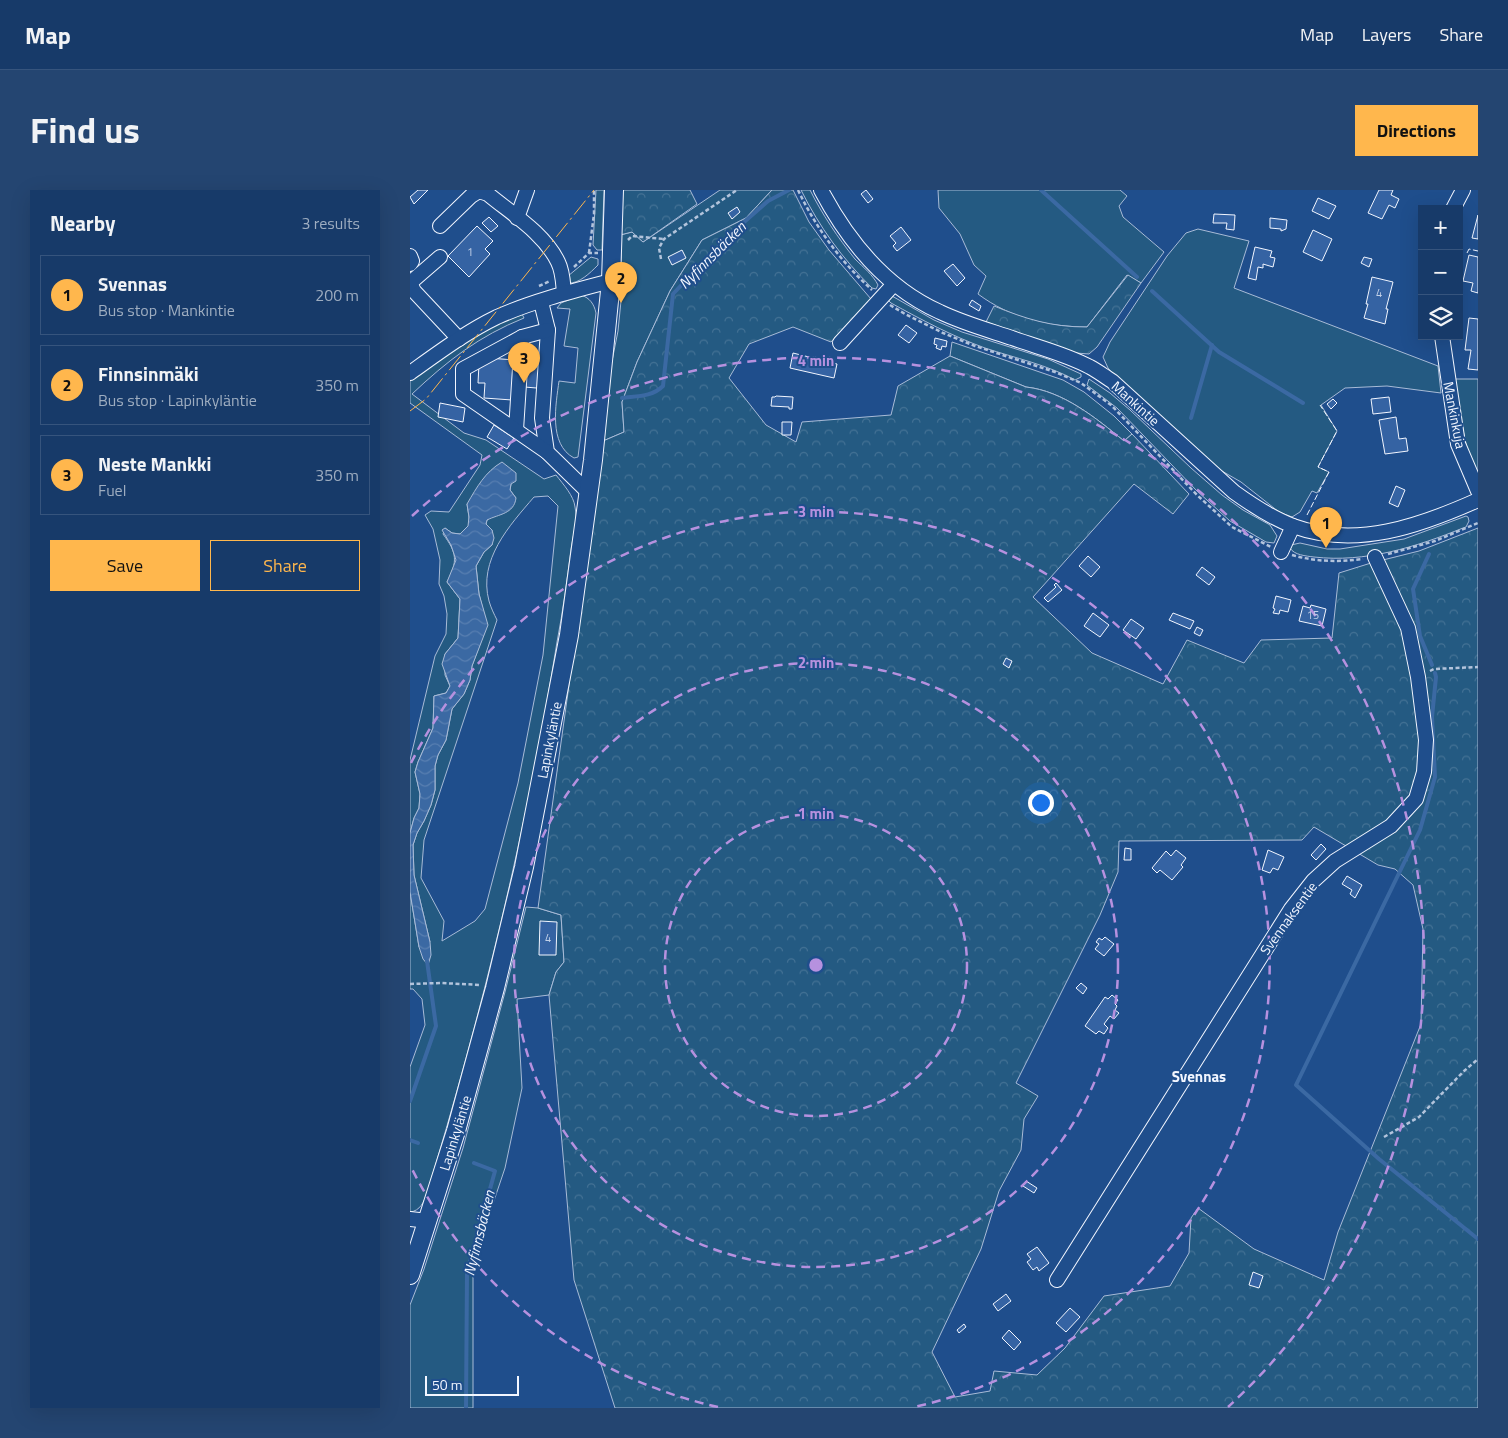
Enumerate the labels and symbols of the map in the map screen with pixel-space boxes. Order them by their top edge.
water label: Nyfinnsbäcken [673,216,751,294]
house number: 1 [467,244,473,260]
pin: 2 [605,262,637,303]
house number: 4 [1376,285,1382,301]
pin: 3 [508,342,540,383]
text: 4 min [798,349,834,372]
street label: Mankintie [1107,376,1165,430]
street label: Mankinkuja [1438,380,1472,450]
text: 3 min [798,500,834,523]
pin: 1 [1310,507,1342,548]
house number: 15 [1307,607,1319,623]
text: 2 min [798,651,834,674]
street label: Lapinkyläntie [531,700,567,780]
your location [1028,790,1054,816]
text: 1 min [798,802,834,825]
street label: Svennaksentie [1254,877,1322,959]
house number: 4 [545,930,551,946]
centre of rings [807,956,825,974]
district label: Svennas [1172,1065,1226,1088]
street label: Lapinkyläntie [434,1093,476,1173]
water label: Nyfinnsbäcken [457,1187,501,1278]
scale bar [425,1373,519,1396]

